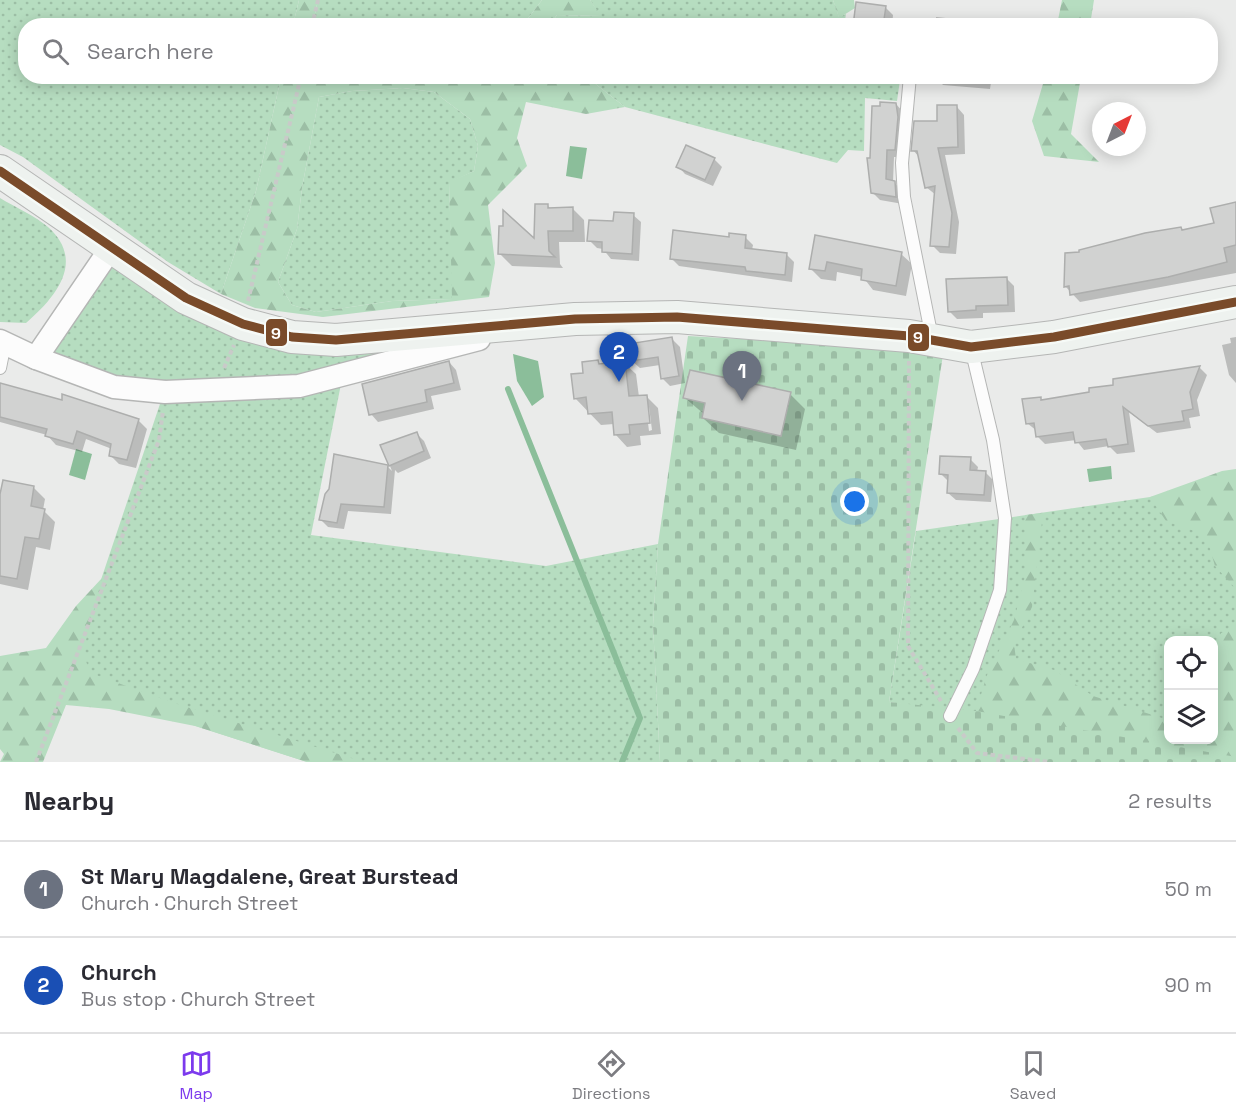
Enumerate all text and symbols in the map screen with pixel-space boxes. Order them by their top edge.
search box [18,18,1218,84]
icon: search [39,35,72,68]
text: Search here [87,37,214,65]
north arrow [1092,102,1146,156]
line badge: 9 [265,318,288,347]
text: 9 [271,323,281,344]
line badge: 9 [907,323,930,352]
text: 9 [913,327,923,348]
pin: 2 [600,332,638,382]
pin: 1 [722,352,762,401]
your location [840,487,869,516]
map controls [1164,636,1218,744]
button: locate [1164,636,1218,690]
button: layers [1164,690,1218,744]
text: Nearby [24,784,114,818]
text: 2 results [1128,788,1212,814]
text: St Mary Magdalene, Great Burstead [81,862,459,890]
text: 1 [39,876,48,902]
text: 50 m [1165,876,1212,902]
text: Church · Church Street [81,890,298,916]
text: Church [81,958,157,986]
text: 2 [38,972,49,998]
text: 90 m [1165,972,1212,998]
text: Bus stop · Church Street [81,986,315,1012]
tab: Map [180,1047,213,1104]
tab: Directions [572,1047,651,1104]
tab: Saved [1010,1047,1056,1104]

